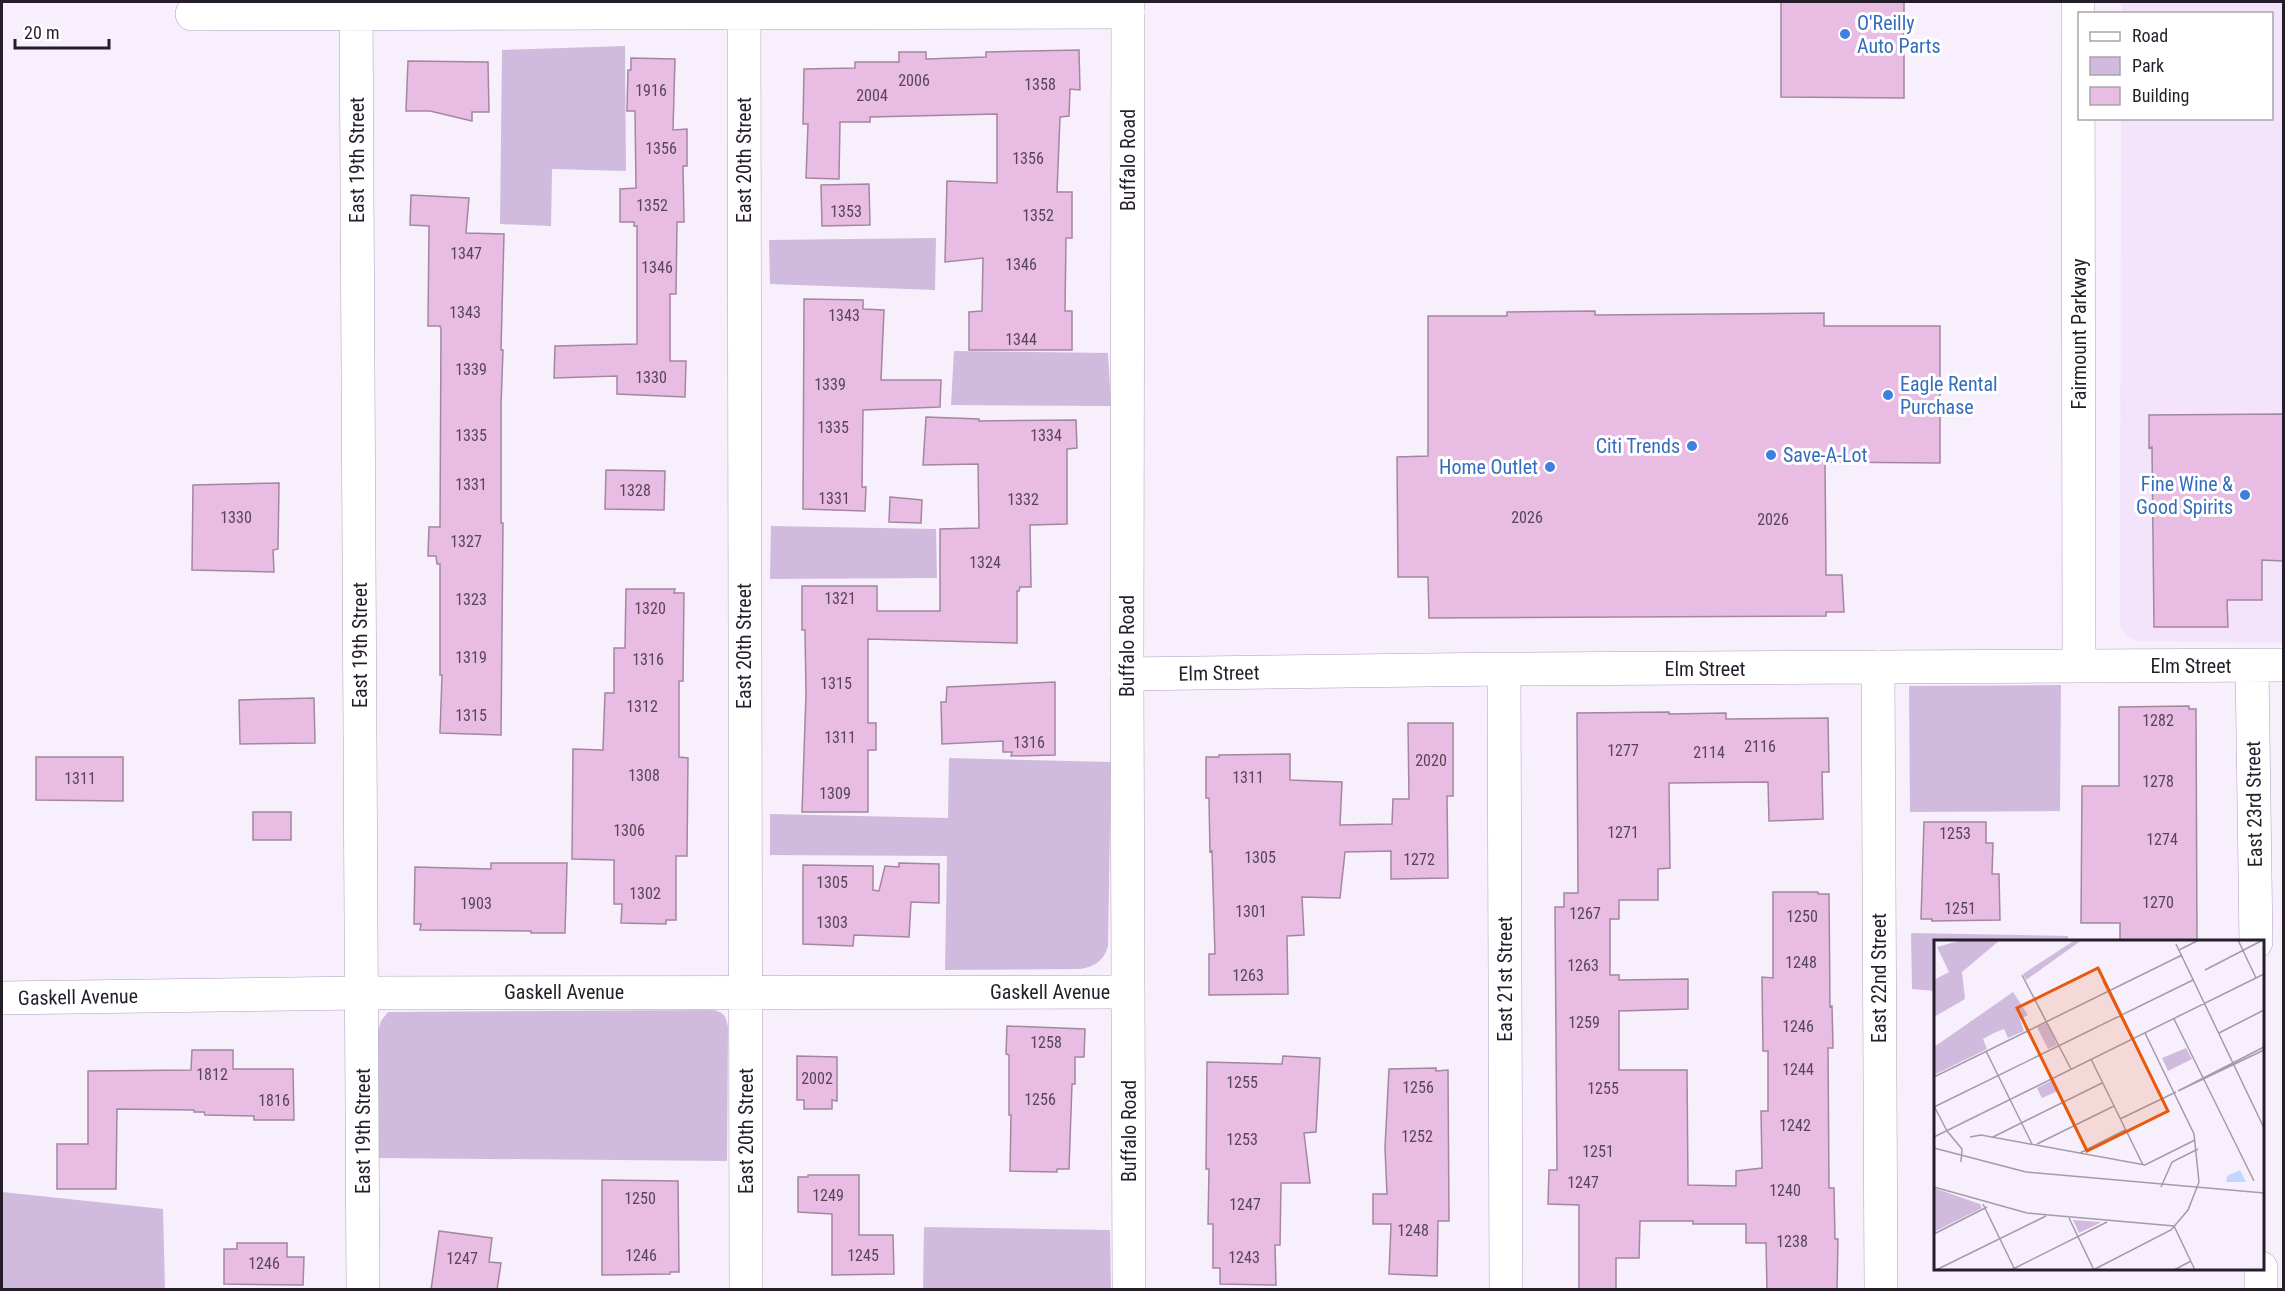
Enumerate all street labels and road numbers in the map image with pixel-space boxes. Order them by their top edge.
street label: East 19th Street [345,97,369,223]
street label: East 20th Street [732,97,756,223]
street label: Buffalo Road [1116,109,1140,211]
street label: Fairmount Parkway [2067,259,2091,409]
street label: East 19th Street [348,582,372,708]
street label: East 20th Street [732,583,756,709]
street label: Buffalo Road [1115,595,1139,697]
street label: Elm Street [2150,654,2232,678]
street label: Elm Street [1664,657,1746,681]
street label: Elm Street [1178,660,1260,686]
street label: East 23rd Street [2241,741,2267,867]
street label: East 22nd Street [1867,913,1891,1043]
street label: East 21st Street [1493,916,1517,1042]
street label: Gaskell Avenue [504,980,624,1004]
street label: Gaskell Avenue [990,980,1110,1004]
street label: Gaskell Avenue [18,984,138,1010]
street label: East 19th Street [351,1068,375,1194]
street label: East 20th Street [734,1068,758,1194]
street label: Buffalo Road [1117,1080,1141,1182]

